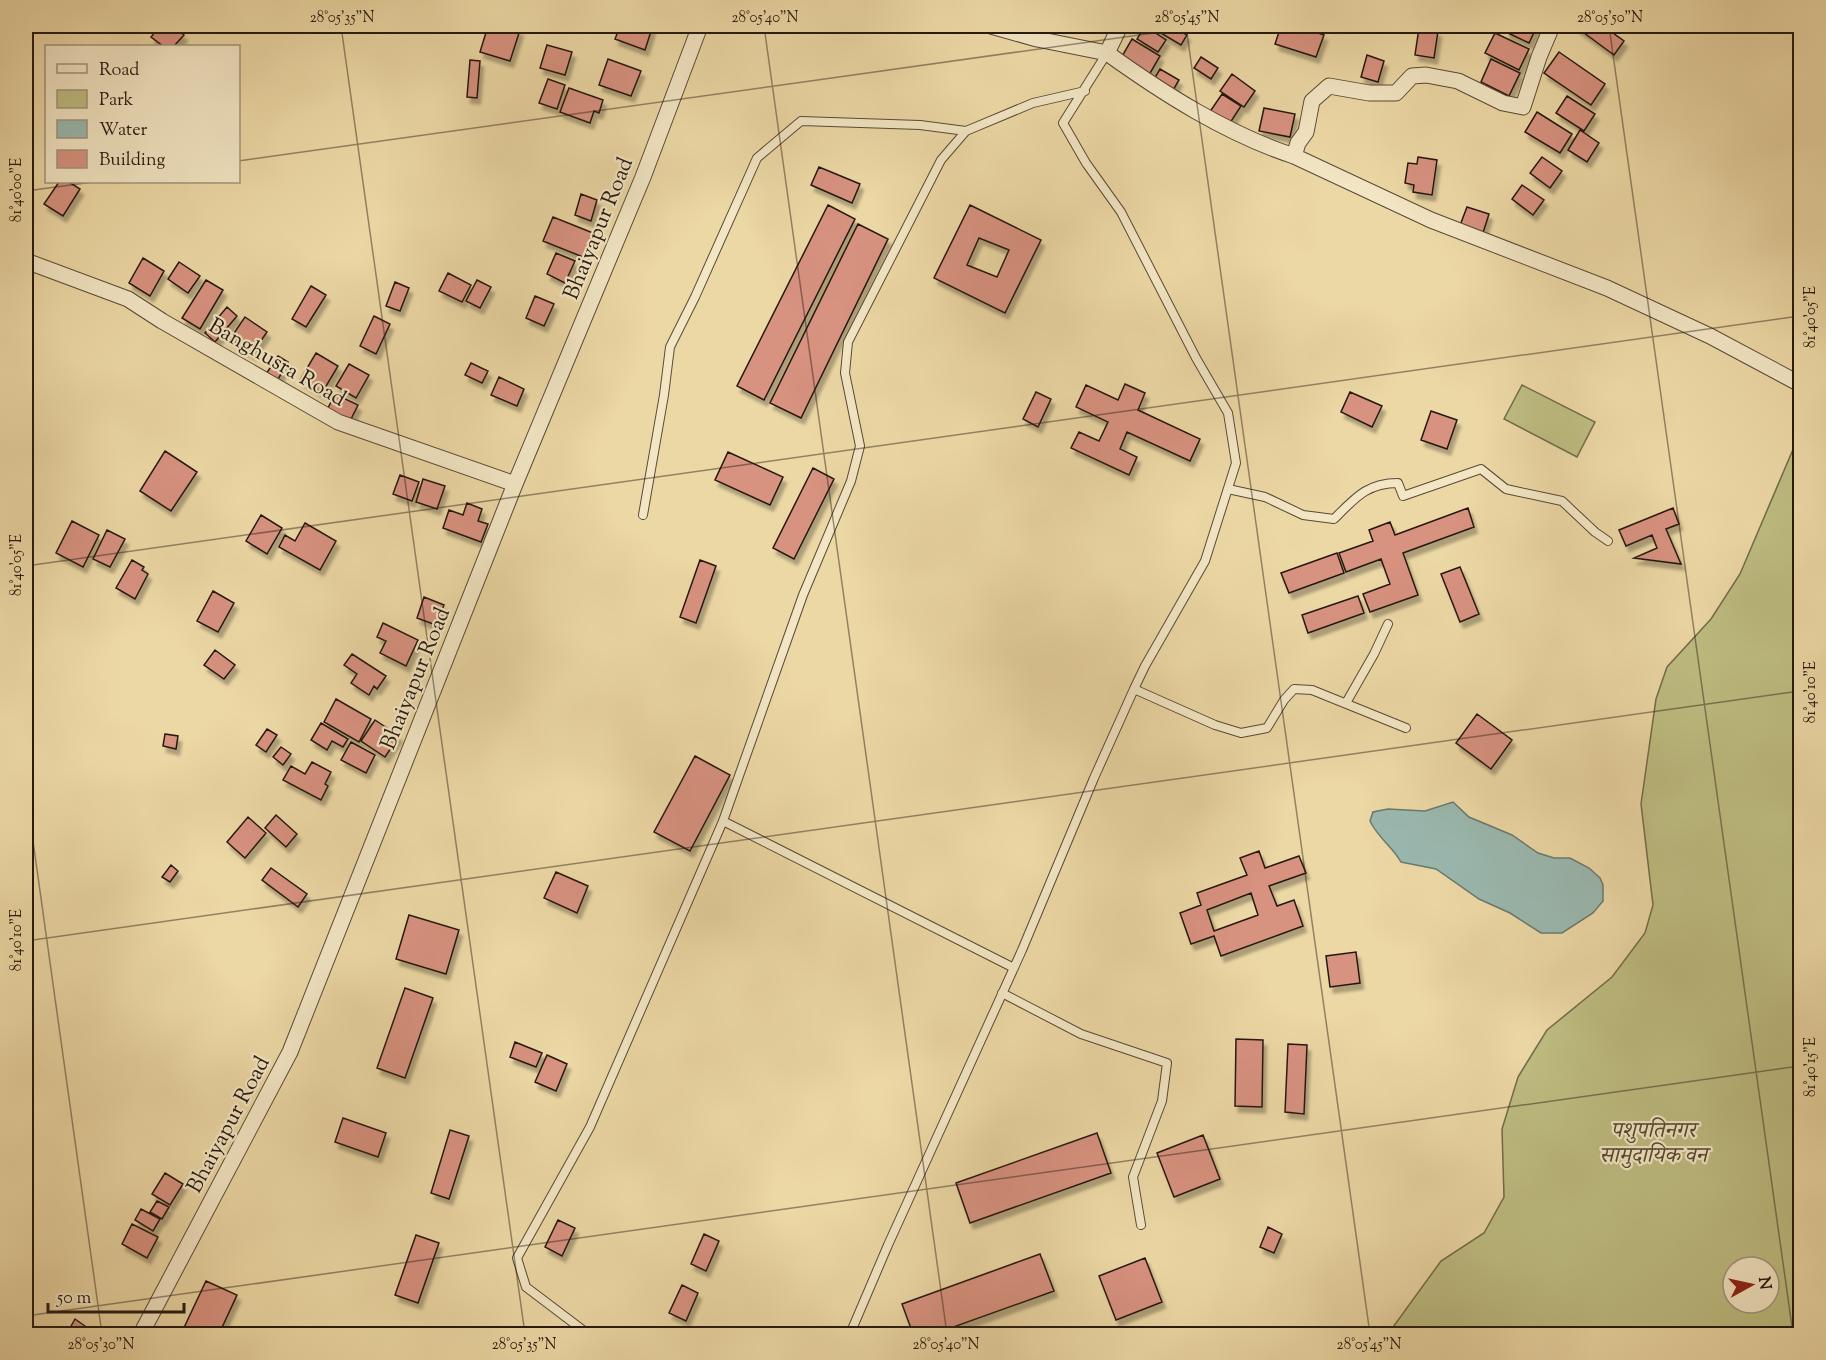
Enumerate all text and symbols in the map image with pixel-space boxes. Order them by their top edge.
text: 28°05'35"N [310,8,374,29]
text: 28°05'40"N [731,8,799,29]
text: 28°05'45"N [1155,8,1219,29]
text: 28°05'50"N [1577,8,1643,29]
legend [45,45,240,183]
text: Road [99,58,139,84]
text: Park [99,88,134,114]
text: Water [99,118,148,144]
text: Building [99,148,165,174]
street label: Bhaiyapur Road [557,153,643,305]
text: 81°40'00"E [7,158,28,222]
text: 81°40'05"E [1801,286,1822,348]
street label: Banghusra Road [202,311,351,416]
text: 81°40'05"E [7,534,28,596]
street label: Bhaiyapur Road [374,603,460,755]
text: 81°40'10"E [1801,661,1822,723]
text: 81°40'10"E [7,909,28,971]
text: 81°40'15"E [1801,1037,1822,1097]
street label: Bhaiyapur Road [180,1051,279,1200]
park label: पशुपतिनगर सामुदायिक वन [1599,1116,1712,1173]
north arrow [1721,1255,1781,1315]
text: N [1751,1275,1776,1291]
scale bar [48,1276,184,1314]
text: 50 m [56,1286,92,1312]
text: 28°05'30"N [68,1335,135,1356]
text: 28°05'35"N [492,1335,556,1356]
text: 28°05'40"N [912,1335,980,1356]
text: 28°05'45"N [1337,1335,1401,1356]

